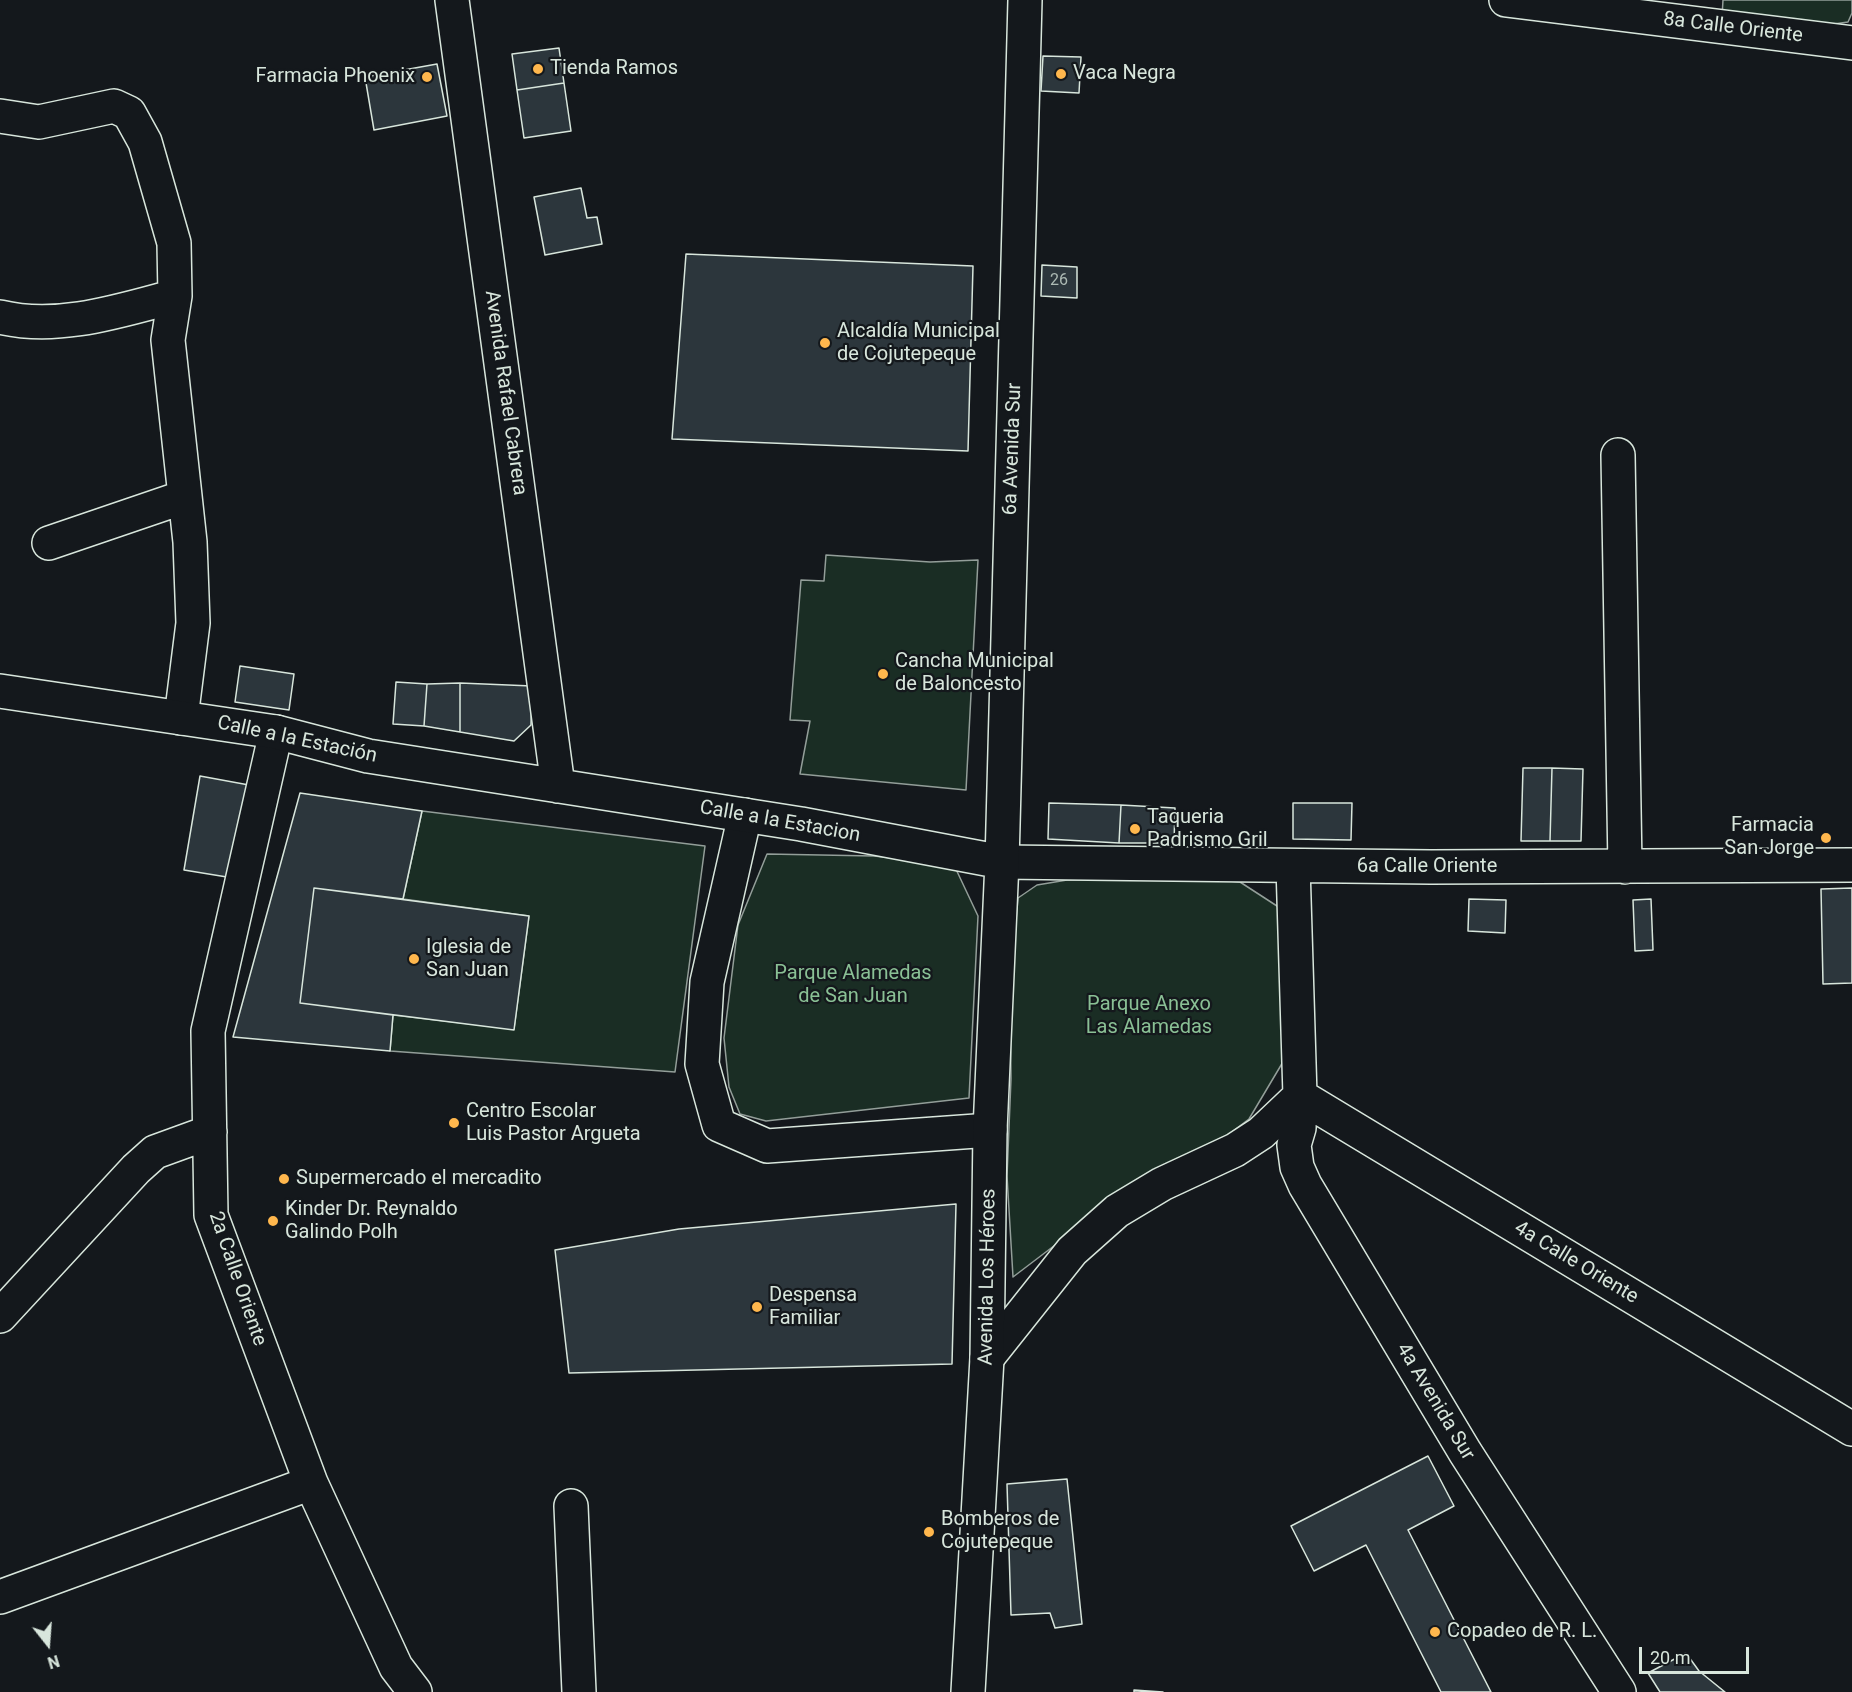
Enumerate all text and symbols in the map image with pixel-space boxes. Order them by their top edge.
street label: 8a Calle Oriente [1662,8,1804,48]
place label: Tienda Ramos [550,57,678,81]
marker: Tienda Ramos [531,62,545,76]
place label: Vaca Negra [1073,62,1176,86]
place label: Farmacia Phoenix [256,65,415,89]
marker: Vaca Negra [1054,67,1068,81]
marker: Farmacia Phoenix [420,70,434,84]
house number: 26 [1050,271,1068,291]
street label: Avenida Rafael Cabrera [479,289,531,497]
place label: Alcaldía Municipal de Cojutepeque [837,320,1000,367]
marker: Alcaldía Municipal de Cojutepeque [818,336,832,350]
street label: 6a Avenida Sur [999,382,1027,516]
place label: Cancha Municipal de Baloncesto [895,650,1054,697]
marker: Cancha Municipal de Baloncesto [876,667,890,681]
street label: Calle a la Estación [215,711,379,769]
street label: Calle a la Estacion [698,796,862,848]
place label: Taqueria Padrismo Gril [1147,806,1268,853]
place label: Farmacia San Jorge [1724,814,1814,861]
marker: Taqueria Padrismo Gril [1128,822,1142,836]
marker: Farmacia San Jorge [1819,831,1833,845]
street label: 6a Calle Oriente [1357,855,1497,879]
place label: Iglesia de San Juan [426,936,511,983]
marker: Iglesia de San Juan [407,952,421,966]
park label: Parque Alamedas de San Juan [774,962,932,1009]
park label: Parque Anexo Las Alamedas [1086,993,1212,1040]
place label: Centro Escolar Luis Pastor Argueta [466,1100,641,1147]
marker: Centro Escolar Luis Pastor Argueta [447,1116,461,1130]
place label: Supermercado el mercadito [296,1167,542,1191]
marker: Supermercado el mercadito [277,1172,291,1186]
street label: Avenida Los Héroes [974,1188,1002,1366]
place label: Kinder Dr. Reynaldo Galindo Polh [285,1198,458,1245]
street label: 2a Calle Oriente [203,1209,271,1349]
marker: Kinder Dr. Reynaldo Galindo Polh [266,1214,280,1228]
street label: 4a Calle Oriente [1510,1217,1642,1309]
place label: Despensa Familiar [769,1284,857,1331]
marker: Despensa Familiar [750,1300,764,1314]
street label: 4a Avenida Sur [1391,1339,1479,1465]
place label: Bomberos de Cojutepeque [941,1508,1059,1555]
marker: Bomberos de Cojutepeque [922,1525,936,1539]
north arrow [18,1614,78,1674]
place label: Copadeo de R. L. [1447,1620,1597,1644]
marker: Copadeo de R. L. [1428,1625,1442,1639]
scale bar [1642,1635,1752,1673]
text: 20 m [1650,1647,1690,1668]
text: N [45,1651,62,1672]

